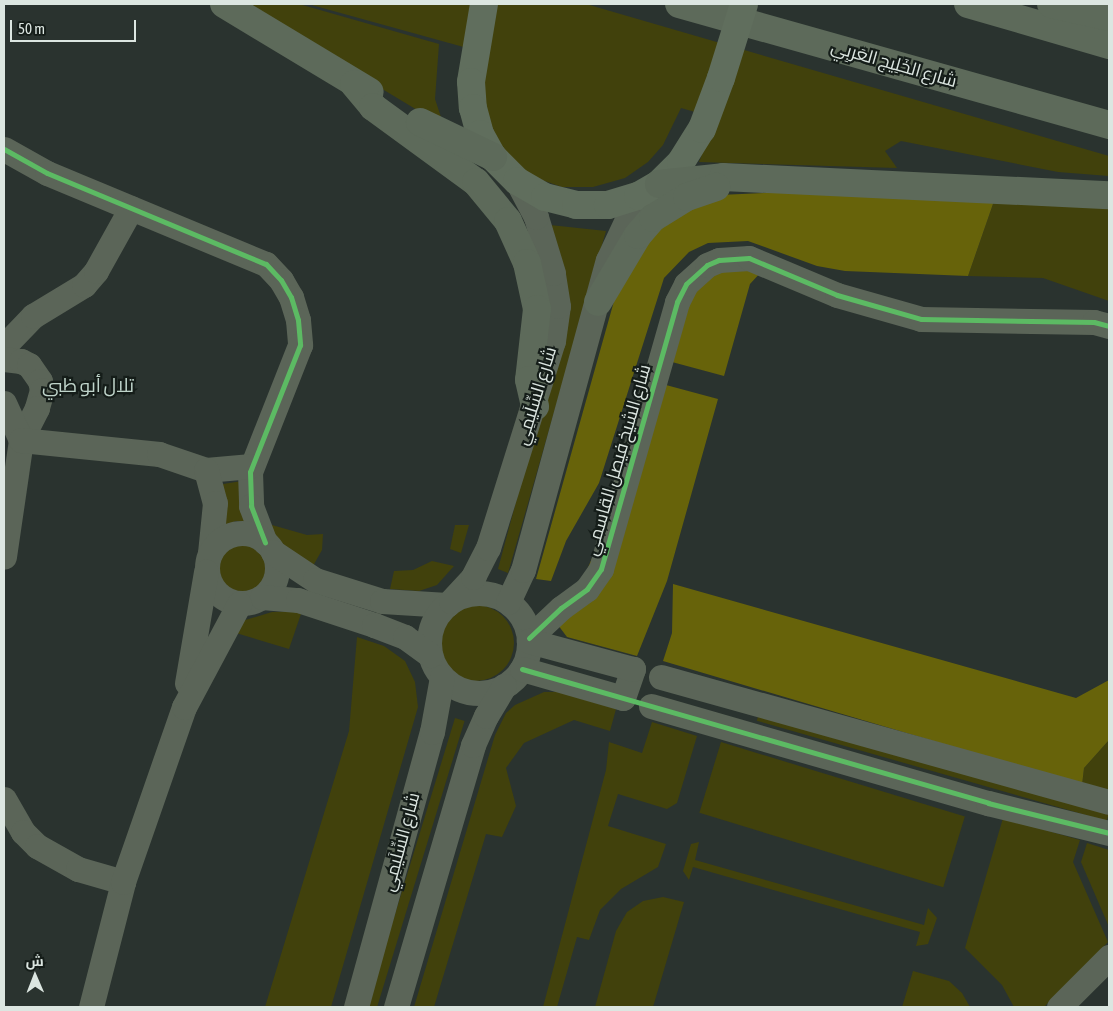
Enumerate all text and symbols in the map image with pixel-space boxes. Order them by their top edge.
scale bar [12,10,139,42]
text: 50 m [18,20,45,37]
street label: شارع الخَلِيج العَربِي [829,36,959,92]
street label: شارع السِّلَيمِي [511,344,561,448]
street label: شارع الشيخ فيصل القاسمي [580,362,656,558]
district label: تلال أبو ظبي [42,375,134,397]
street label: شارع السِّلَيمِي [377,790,425,894]
north arrow [10,951,60,1001]
text: ش [26,953,44,969]

